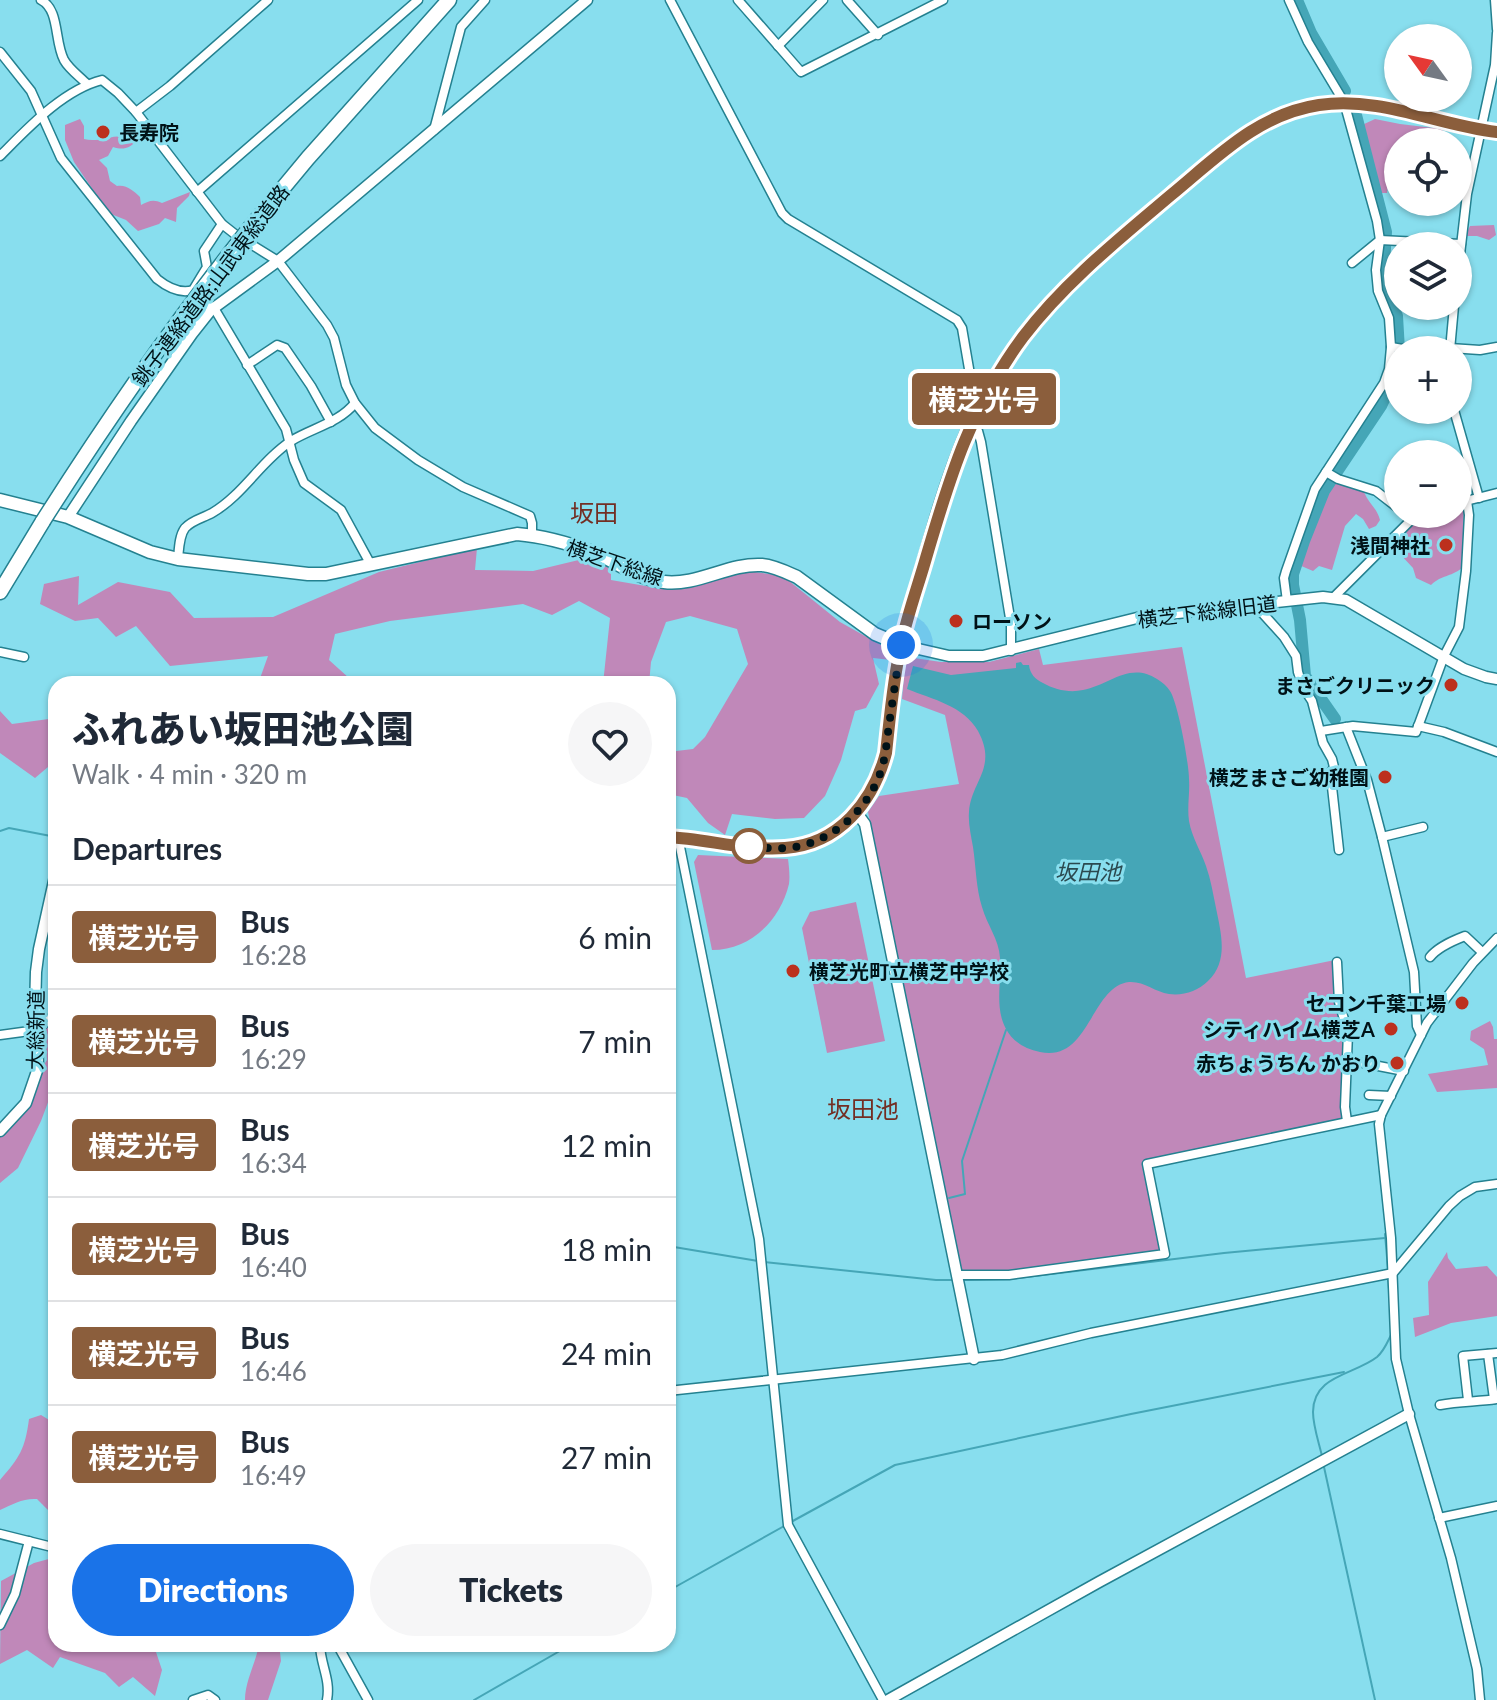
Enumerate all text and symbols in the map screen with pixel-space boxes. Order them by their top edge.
north arrow [1384,24,1472,112]
map controls [1384,24,1472,528]
place label: 長寿院 [119,120,179,144]
marker: 長寿院 [94,123,112,141]
button: locate [1384,128,1472,216]
street label: 銚子連絡道路;山武東総道路 [127,180,293,390]
button: layers [1384,232,1472,320]
button: + [1384,336,1472,424]
line badge: 横芝光号 [928,373,1040,425]
text: 横芝光号 [928,382,1040,416]
button: − [1384,440,1472,528]
district label: 坂田 [570,498,618,527]
place label: 浅間神社 [1350,533,1430,557]
street label: 横芝下総線 [564,534,666,590]
marker: 浅間神社 [1437,536,1455,554]
street label: 横芝下総線旧道 [1136,591,1278,631]
place label: ローソン [972,609,1052,633]
marker: ローソン [947,612,965,630]
your location [881,625,921,665]
place label: まさごクリニック [1275,673,1435,697]
marker: まさごクリニック [1442,676,1460,694]
button: heart [568,702,652,786]
text: ふれあい坂田池公園 [72,705,414,751]
text: Walk · 4 min · 320 m [72,758,307,790]
place label: 横芝まさご幼稚園 [1209,765,1369,789]
marker: 横芝まさご幼稚園 [1376,768,1394,786]
unlabelled marker [732,829,766,863]
text: Departures [72,830,222,866]
water label: 坂田池 [1055,858,1123,885]
text: Bus [240,903,290,939]
text: 6 min [578,919,652,955]
text: 横芝光号 [88,920,200,954]
text: 16:28 [240,939,307,971]
place label: 横芝光町立横芝中学校 [809,959,1009,983]
marker: 横芝光町立横芝中学校 [784,962,802,980]
street label: 大総新道 [22,990,48,1070]
place label: セコン千葉工場 [1306,991,1446,1015]
marker: セコン千葉工場 [1453,994,1471,1012]
text: Bus [240,1007,290,1043]
place label: シティハイム横芝A [1203,1017,1375,1041]
marker: シティハイム横芝A [1382,1020,1400,1038]
text: 7 min [578,1023,652,1059]
text: 横芝光号 [88,1024,200,1058]
text: 16:29 [240,1043,307,1075]
place label: 赤ちょうちん かおり [1196,1051,1381,1075]
marker: 赤ちょうちん かおり [1388,1054,1406,1072]
district label: 坂田池 [827,1094,899,1123]
text: Bus [240,1111,290,1147]
text: 12 min [561,1127,652,1163]
text: 横芝光号 [88,1128,200,1162]
text: 16:34 [240,1147,307,1179]
text: Bus [240,1215,290,1251]
text: 18 min [561,1231,652,1267]
text: 横芝光号 [88,1232,200,1266]
text: 16:40 [240,1251,307,1283]
text: Bus [240,1319,290,1355]
text: 24 min [561,1335,652,1371]
text: 横芝光号 [88,1336,200,1370]
text: 16:46 [240,1355,307,1387]
text: Bus [240,1423,290,1459]
text: 27 min [561,1439,652,1475]
text: 横芝光号 [88,1440,200,1474]
text: 16:49 [240,1459,307,1491]
button: Directions [72,1544,354,1636]
button: Tickets [370,1544,652,1636]

